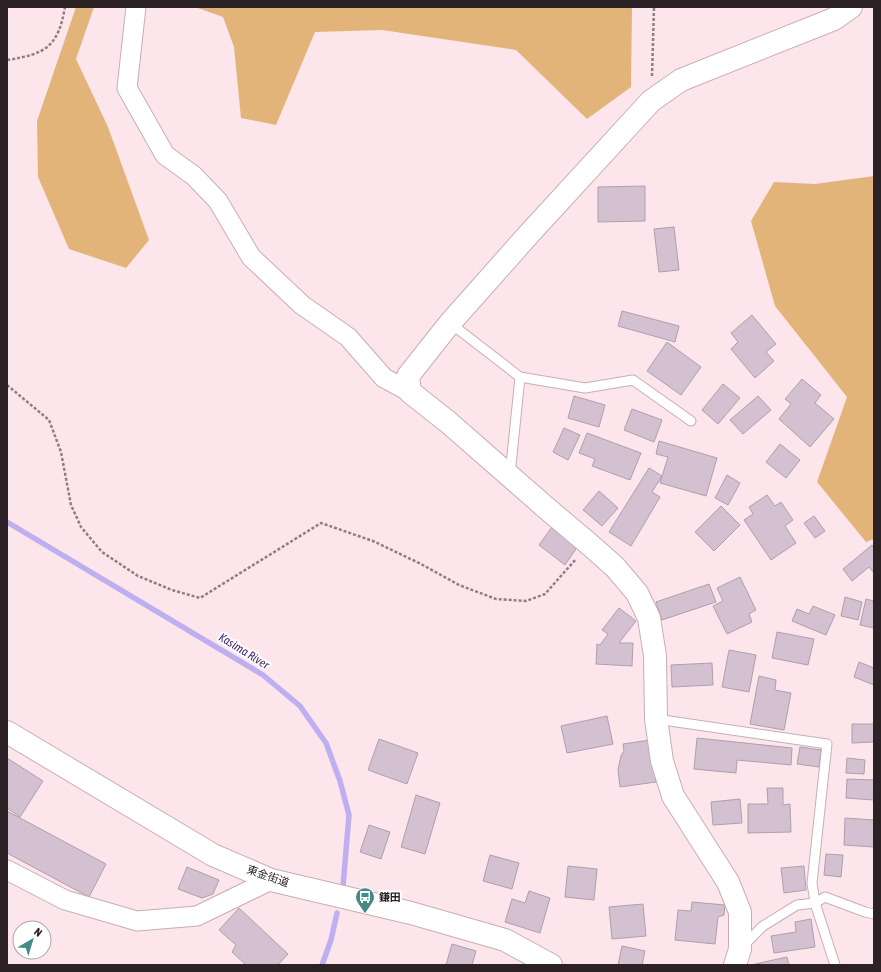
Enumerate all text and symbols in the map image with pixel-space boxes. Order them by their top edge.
water label: Kasima River [216,630,272,672]
street label: 東金街道 [245,863,291,889]
bus stop icon: 鎌田 [354,886,376,914]
place label: 鎌田 [379,891,401,903]
north arrow [12,920,52,960]
text: N [32,925,44,939]

